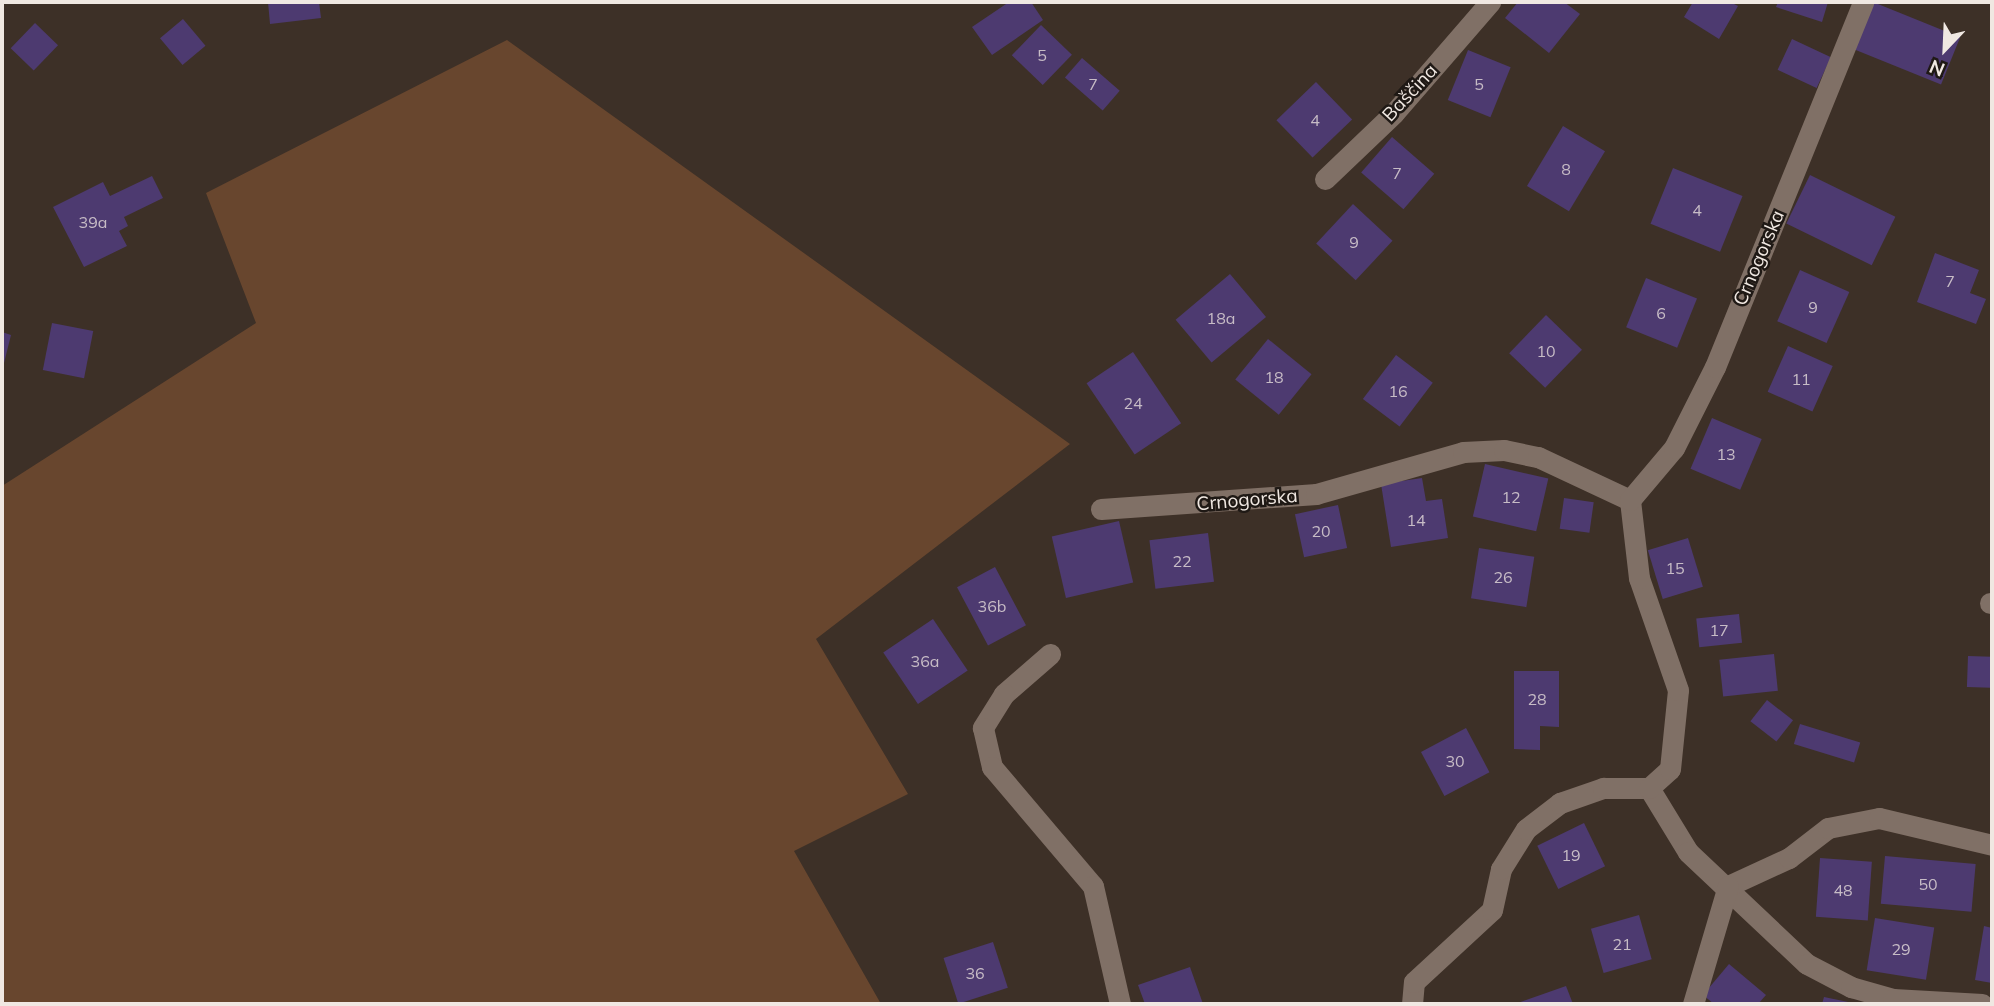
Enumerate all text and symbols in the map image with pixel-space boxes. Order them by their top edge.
north arrow [1910,14,1980,84]
house number: 5 [1037,45,1047,65]
text: N [1926,54,1948,82]
street label: Baščina [1378,60,1442,126]
house number: 7 [1088,74,1098,94]
house number: 5 [1474,74,1484,94]
house number: 4 [1310,110,1320,130]
house number: 8 [1561,159,1571,179]
house number: 7 [1392,163,1402,183]
house number: 4 [1692,200,1702,220]
street label: Crnogorska [1729,207,1789,309]
house number: 39a [79,212,107,232]
house number: 9 [1349,232,1359,252]
house number: 7 [1945,271,1955,291]
house number: 9 [1808,297,1818,317]
house number: 6 [1656,303,1666,323]
house number: 18a [1207,308,1235,328]
house number: 10 [1536,341,1556,361]
house number: 18 [1264,367,1284,387]
house number: 11 [1791,369,1811,389]
house number: 16 [1388,381,1408,401]
house number: 24 [1123,393,1143,413]
house number: 13 [1716,444,1736,464]
street label: Crnogorska [1195,484,1299,516]
house number: 12 [1501,487,1521,507]
house number: 14 [1406,510,1426,530]
house number: 20 [1311,521,1331,541]
house number: 22 [1172,551,1192,571]
house number: 15 [1665,558,1685,578]
house number: 26 [1493,567,1513,587]
house number: 36b [978,596,1006,616]
house number: 17 [1709,620,1729,640]
house number: 36a [911,651,939,671]
house number: 28 [1527,689,1547,709]
house number: 30 [1445,751,1465,771]
house number: 19 [1561,845,1581,865]
house number: 50 [1918,874,1938,894]
house number: 48 [1833,880,1853,900]
house number: 21 [1612,934,1632,954]
house number: 29 [1891,939,1911,959]
house number: 36 [965,963,985,983]

